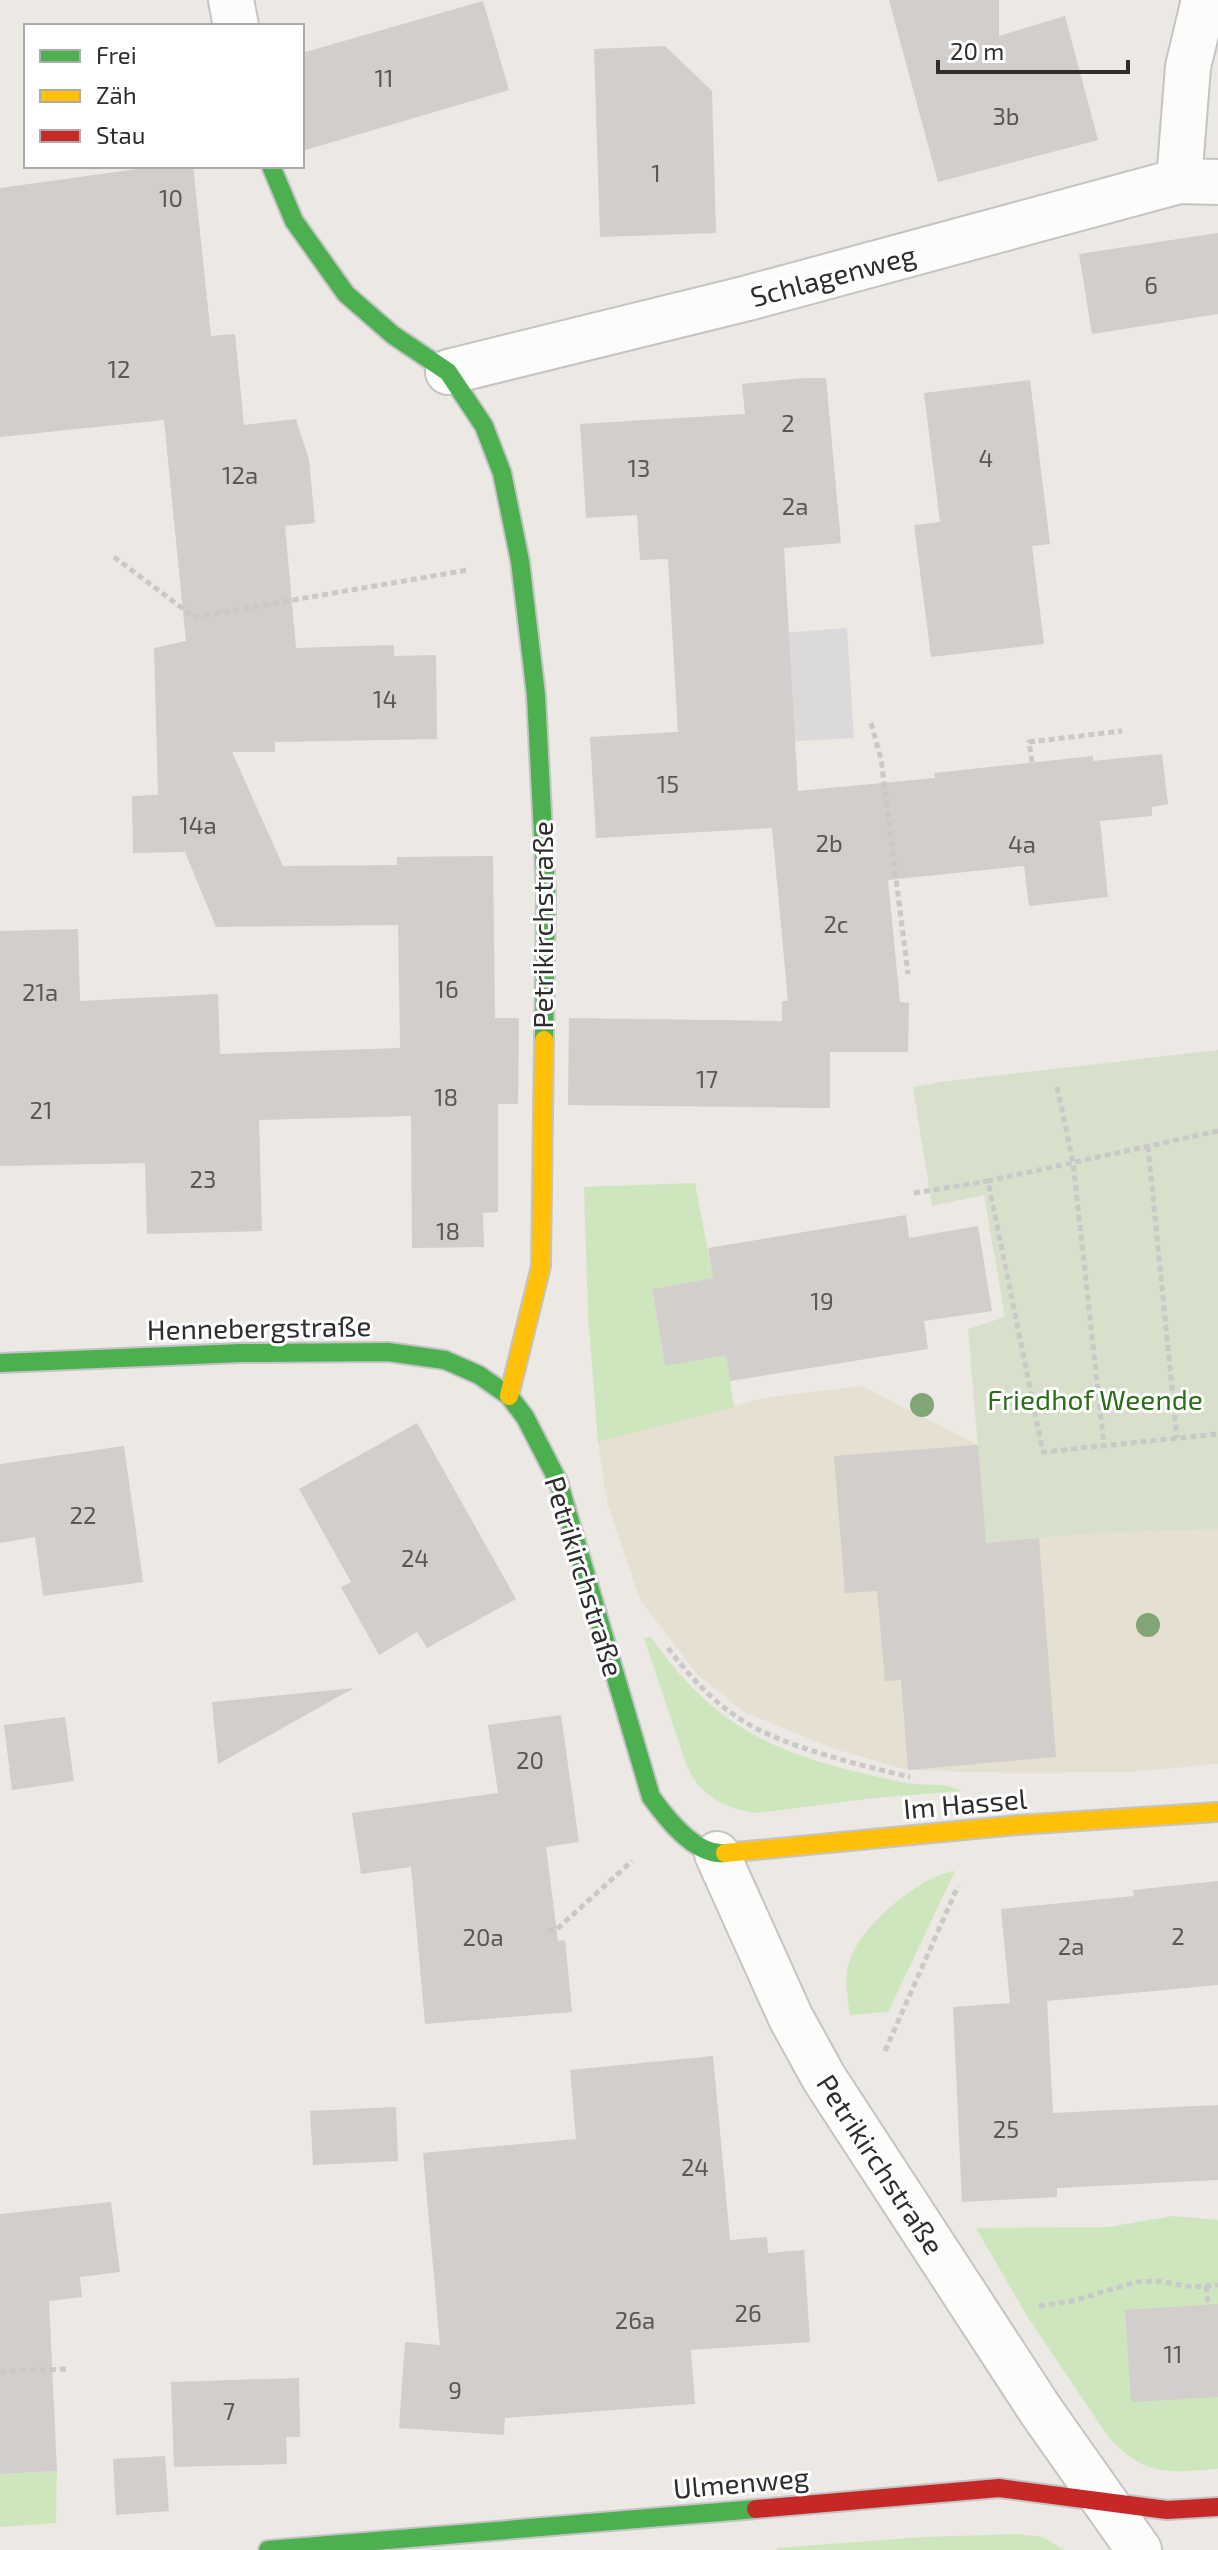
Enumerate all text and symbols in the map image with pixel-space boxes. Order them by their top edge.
legend [24,24,304,168]
scale bar [938,24,1128,74]
text: 20 m [950,36,1004,65]
text: Frei [96,40,137,69]
house number: 11 [374,63,394,92]
text: Zäh [96,80,137,109]
house number: 3b [992,101,1020,130]
text: Stau [96,120,145,149]
house number: 1 [651,158,661,187]
house number: 10 [159,183,183,212]
street label: Schlagenweg [747,237,920,313]
house number: 6 [1144,270,1158,299]
house number: 12 [107,354,131,383]
house number: 2 [781,408,795,437]
house number: 4 [979,443,993,472]
house number: 13 [628,453,650,482]
house number: 12a [222,460,258,489]
house number: 2a [782,491,808,520]
house number: 14 [373,684,397,713]
house number: 15 [657,769,679,798]
house number: 14a [179,810,217,839]
street label: Petrikirchstraße [525,821,559,1029]
house number: 2b [815,828,843,857]
house number: 4a [1008,829,1036,858]
house number: 2c [823,909,849,938]
house number: 16 [435,974,459,1003]
house number: 21a [22,977,58,1006]
house number: 17 [696,1064,718,1093]
house number: 18 [434,1082,458,1111]
house number: 21 [29,1095,53,1124]
house number: 23 [190,1164,216,1193]
house number: 18 [436,1216,460,1245]
house number: 19 [810,1286,834,1315]
street label: Hennebergstraße [146,1308,372,1346]
park label: Friedhof Weende [987,1382,1203,1416]
street label: Petrikirchstraße [538,1472,632,1680]
house number: 22 [70,1500,96,1529]
house number: 24 [401,1543,429,1572]
house number: 20 [516,1745,544,1774]
street label: Im Hassel [902,1781,1029,1825]
house number: 2 [1171,1921,1185,1950]
house number: 20a [462,1922,504,1951]
house number: 2a [1058,1931,1084,1960]
street label: Petrikirchstraße [810,2068,952,2260]
house number: 25 [993,2114,1019,2143]
house number: 24 [681,2152,709,2181]
house number: 26 [734,2298,762,2327]
house number: 26a [615,2305,655,2334]
house number: 11 [1163,2339,1183,2368]
house number: 9 [448,2375,462,2404]
house number: 7 [223,2396,235,2425]
street label: Ulmenweg [672,2459,811,2505]

